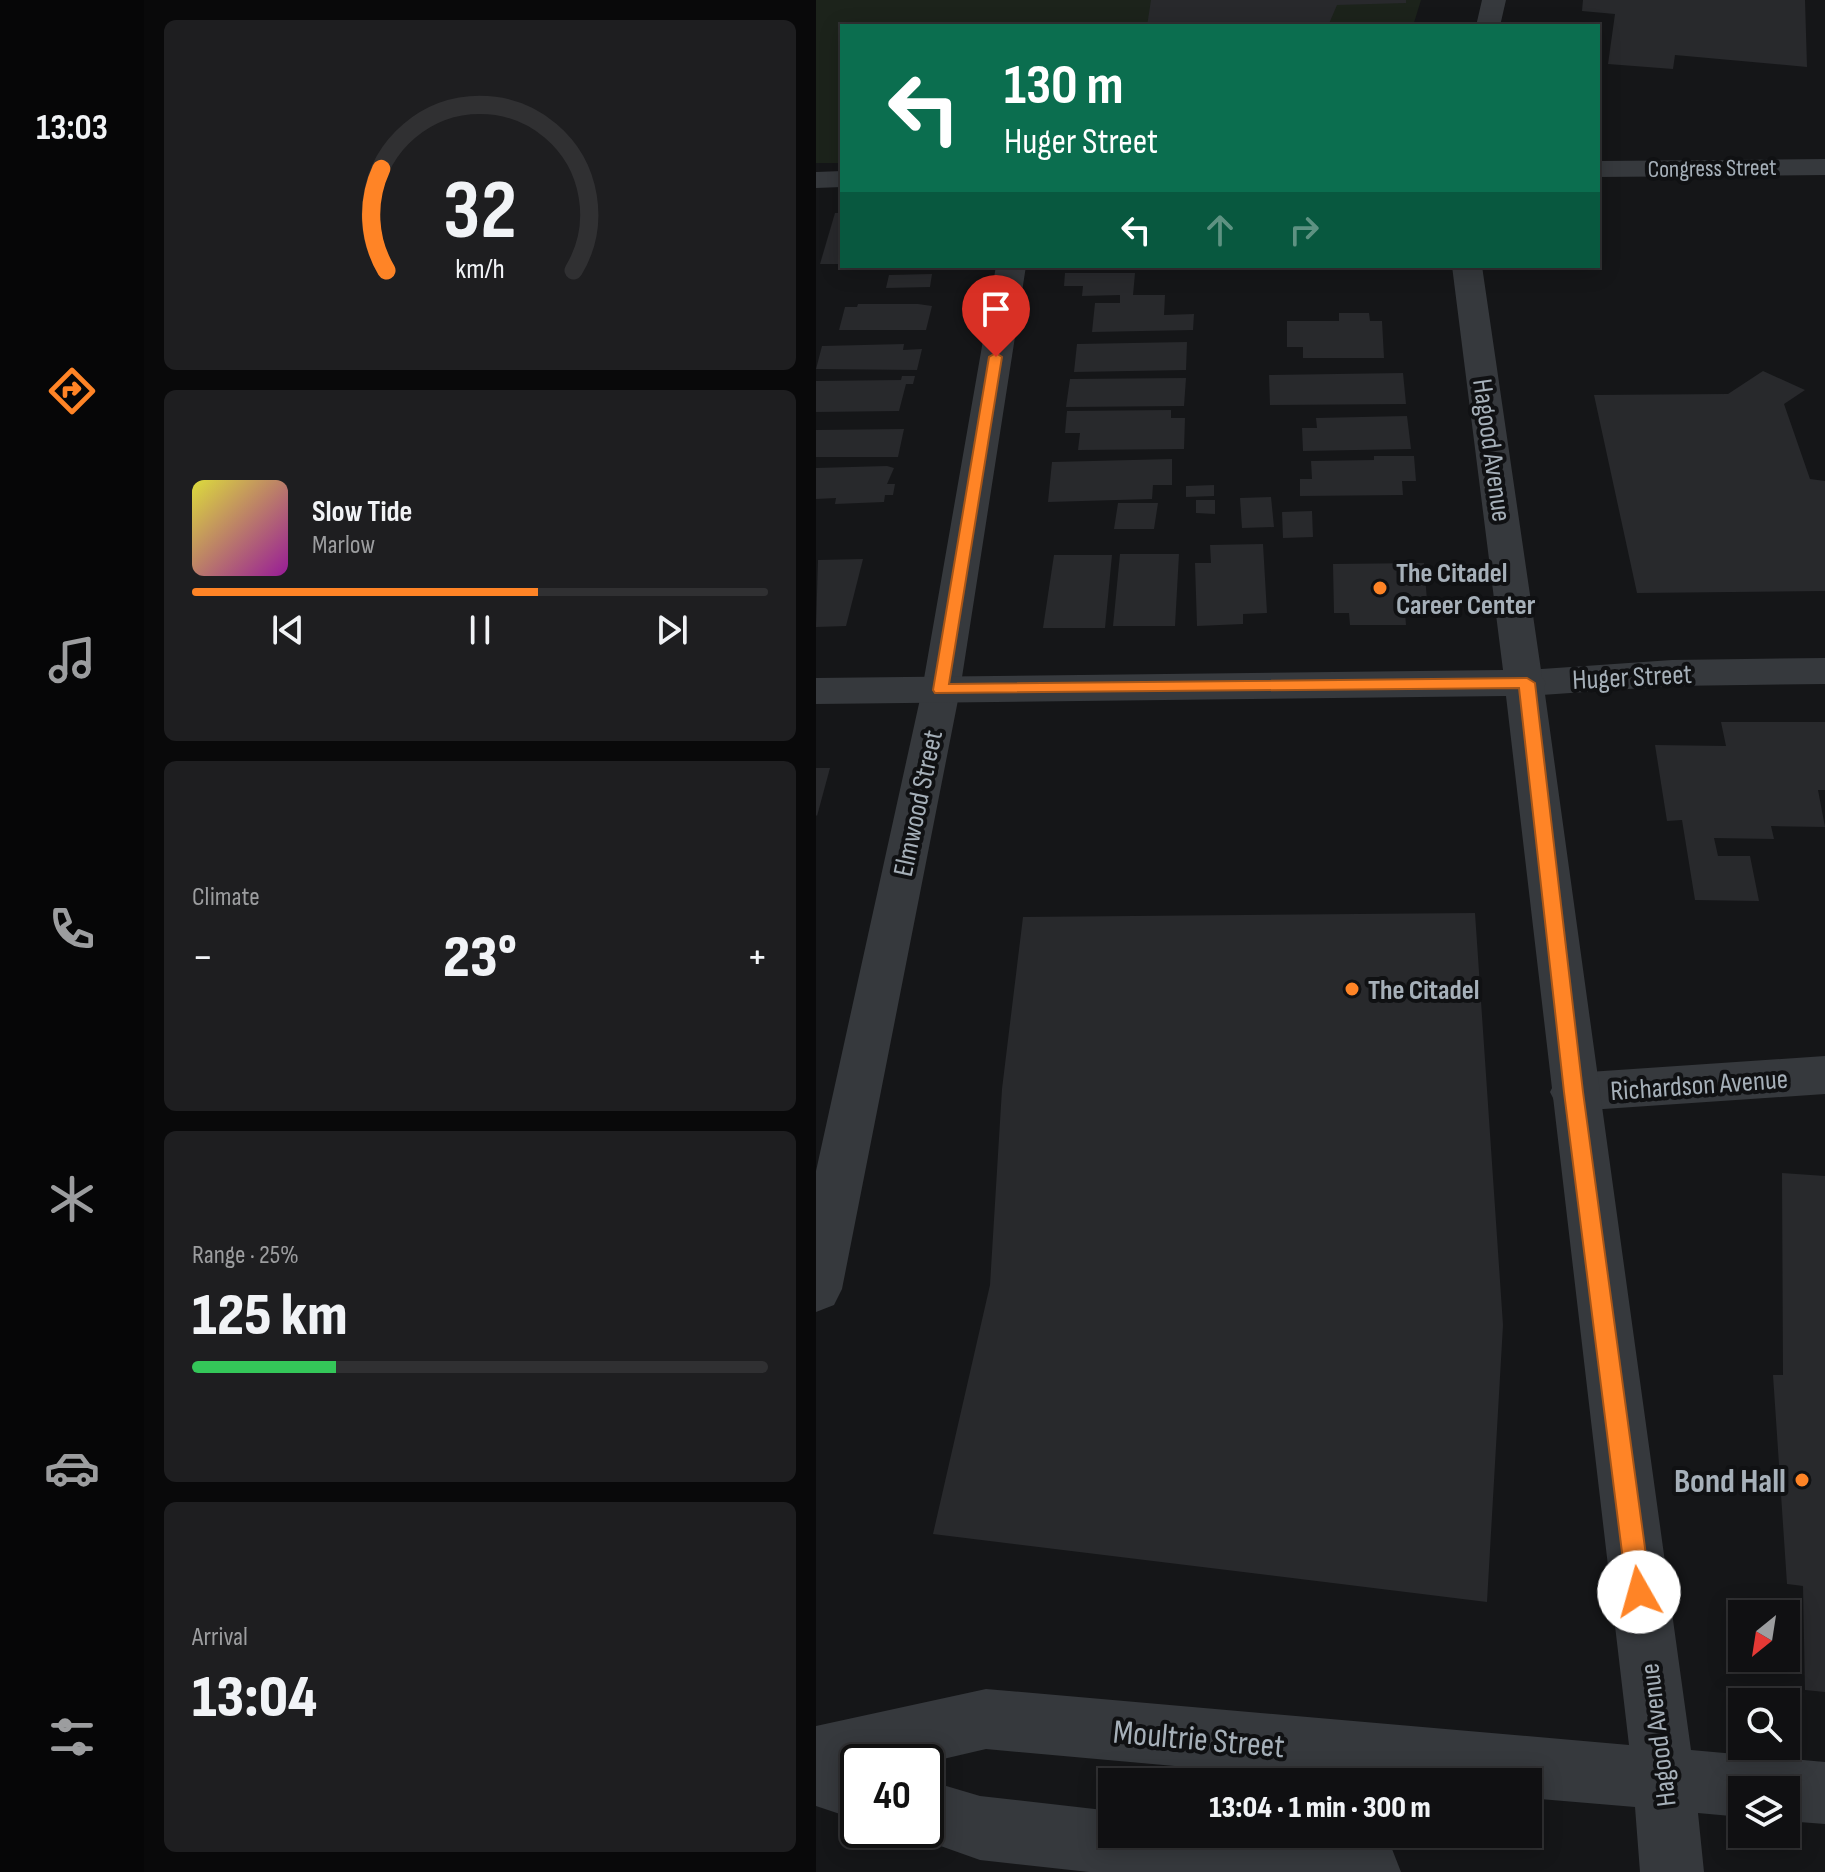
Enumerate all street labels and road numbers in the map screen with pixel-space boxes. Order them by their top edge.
street label: Congress Street [1647,153,1777,184]
street label: Hagood Avenue [1465,377,1518,524]
street label: Huger Street [1571,658,1693,697]
street label: Elmwood Street [887,727,950,879]
street label: Richardson Avenue [1609,1063,1789,1108]
street label: Hagood Avenue [1633,1661,1684,1808]
street label: Moultrie Street [1111,1712,1286,1767]

